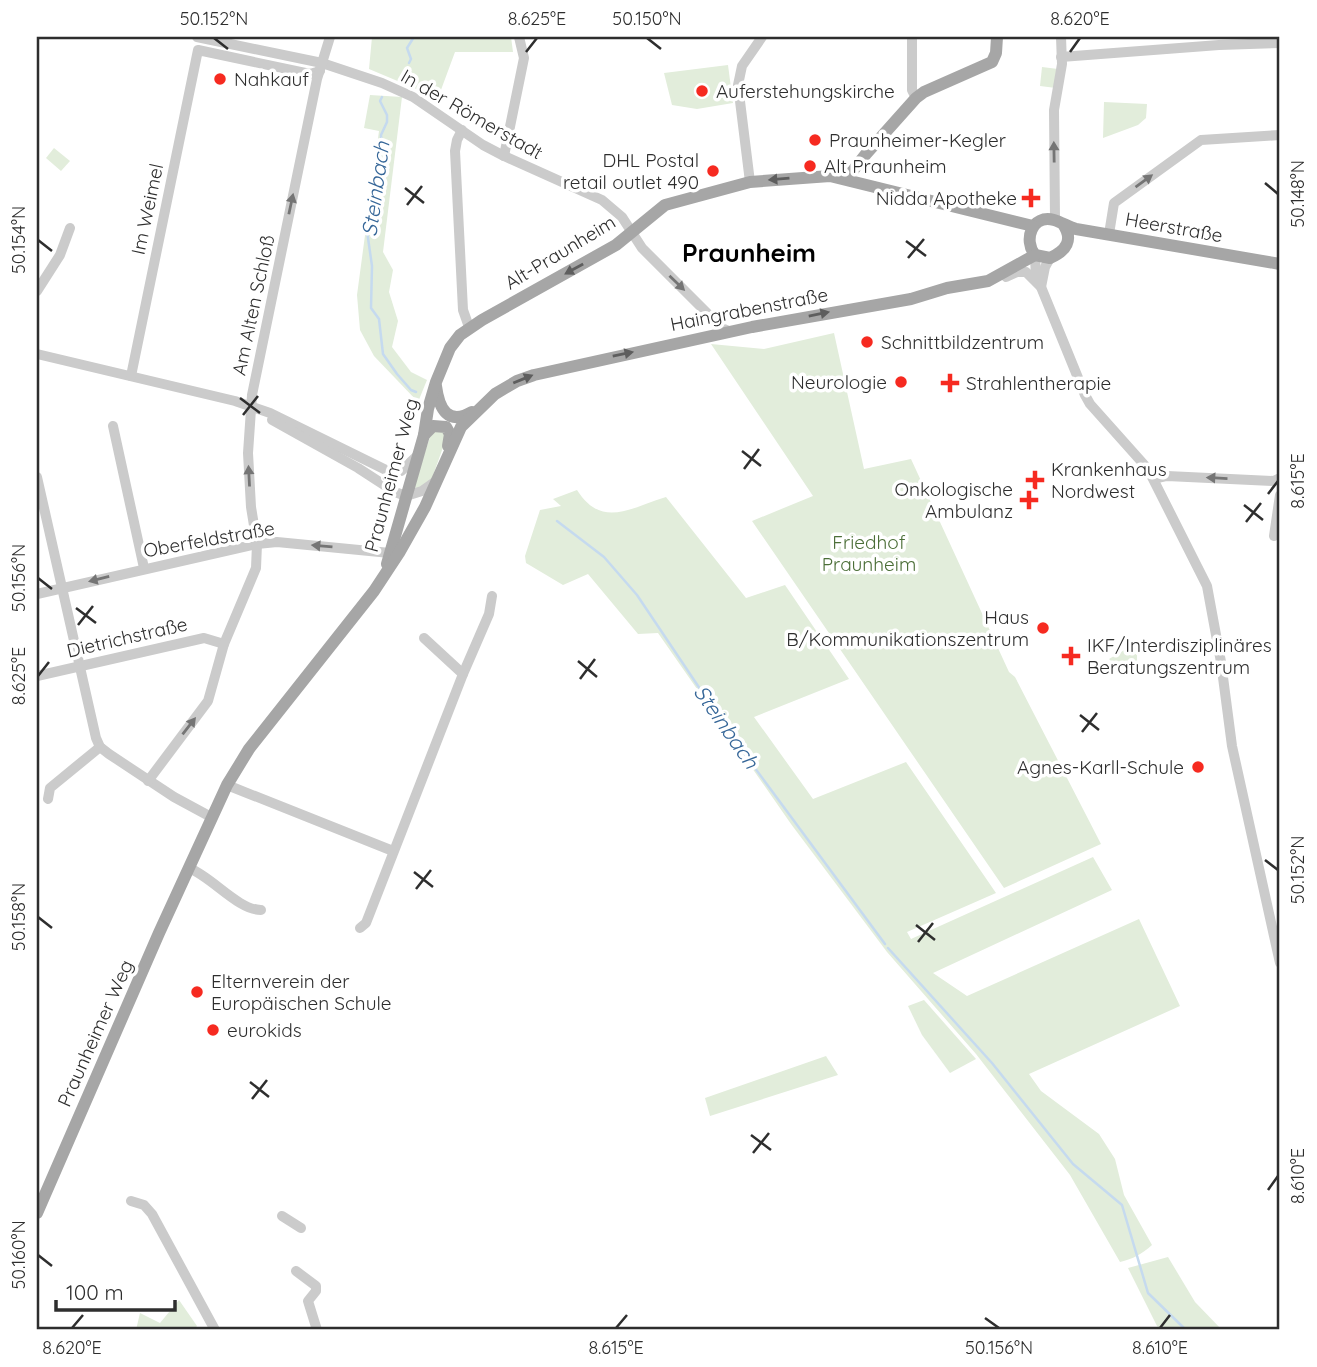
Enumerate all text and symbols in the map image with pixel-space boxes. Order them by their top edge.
text: 50.152°N [180,7,248,30]
text: 8.625°E [508,7,566,30]
text: 50.150°N [612,7,682,30]
text: 8.620°E [1050,7,1110,30]
street label: In der Römerstadt [397,64,547,164]
place label: Nahkauf [234,67,309,91]
marker: Nahkauf [212,71,228,87]
place label: Auferstehungskirche [716,79,895,103]
marker: Auferstehungskirche [694,83,710,99]
place label: Praunheimer-Kegler [829,128,1007,152]
marker: Praunheimer-Kegler [807,132,823,148]
water label: Steinbach [355,139,395,238]
one-way arrow [1048,141,1060,163]
place label: DHL Postal retail outlet 490 [563,148,699,194]
place label: Alt Praunheim [824,154,947,178]
marker: Alt Praunheim [802,158,818,174]
text: 50.148°N [1286,160,1309,228]
street label: Im Weimel [126,161,168,257]
marker: DHL Postal retail outlet 490 [705,163,721,179]
one-way arrow [768,174,790,185]
one-way arrow [1135,175,1153,189]
place label: Nidda Apotheke [876,186,1017,210]
marker: Nidda Apotheke [1023,190,1039,206]
one-way arrow [286,193,297,215]
text: 50.154°N [7,206,30,274]
street label: Heerstraße [1123,207,1225,247]
street label: Alt-Praunheim [500,210,620,294]
street label: Am Alten Schloß [226,232,280,378]
district label: Praunheim [682,236,816,269]
one-way arrow [564,263,583,275]
one-way arrow [668,274,685,290]
street label: Haingrabenstraße [668,282,830,336]
one-way arrow [808,309,830,320]
place label: Schnittbildzentrum [881,330,1044,354]
marker: Schnittbildzentrum [859,334,875,350]
one-way arrow [612,349,634,360]
place label: Neurologie [791,370,887,394]
place label: Strahlentherapie [966,371,1111,395]
one-way arrow [513,373,533,385]
marker: Strahlentherapie [940,373,960,393]
marker: Neurologie [893,374,909,390]
street label: Praunheimer Weg [359,395,423,555]
text: 8.615°E [1286,453,1309,509]
place label: Krankenhaus Nordwest [1051,457,1167,503]
one-way arrow [244,465,255,487]
marker: Krankenhaus Nordwest [1025,470,1045,490]
one-way arrow [1206,473,1228,484]
place label: Onkologische Ambulanz [894,477,1013,523]
marker: Onkologische Ambulanz [1019,490,1039,510]
street label: Oberfeldstraße [141,516,277,562]
park label: Friedhof Praunheim [822,530,916,576]
one-way arrow [311,540,333,551]
text: 50.156°N [7,544,30,612]
one-way arrow [88,574,110,585]
place label: Haus B/Kommunikationszentrum [786,605,1029,651]
street label: Dietrichstraße [64,611,190,663]
marker: Haus B/Kommunikationszentrum [1035,620,1051,636]
place label: IKF/Interdisziplinäres Beratungszentrum [1087,633,1272,679]
marker: IKF/Interdisziplinäres Beratungszentrum [1061,646,1081,666]
text: 8.625°E [7,647,30,705]
water label: Steinbach [689,680,765,774]
one-way arrow [182,717,196,735]
place label: Agnes-Karll-Schule [1017,755,1184,779]
marker: Agnes-Karll-Schule [1190,759,1206,775]
text: 50.152°N [1286,836,1309,904]
text: 50.158°N [7,883,30,951]
street label: Praunheimer Weg [52,956,138,1110]
place label: Elternverein der Europäischen Schule [211,969,391,1015]
marker: Elternverein der Europäischen Schule [189,984,205,1000]
place label: eurokids [227,1018,302,1042]
marker: eurokids [205,1022,221,1038]
text: 8.610°E [1286,1148,1309,1204]
text: 50.160°N [7,1220,30,1290]
scale bar [56,1269,175,1313]
text: 100 m [66,1279,124,1305]
text: 8.620°E [42,1336,102,1359]
text: 8.615°E [588,1336,644,1359]
text: 50.156°N [965,1336,1033,1359]
text: 8.610°E [1132,1336,1188,1359]

